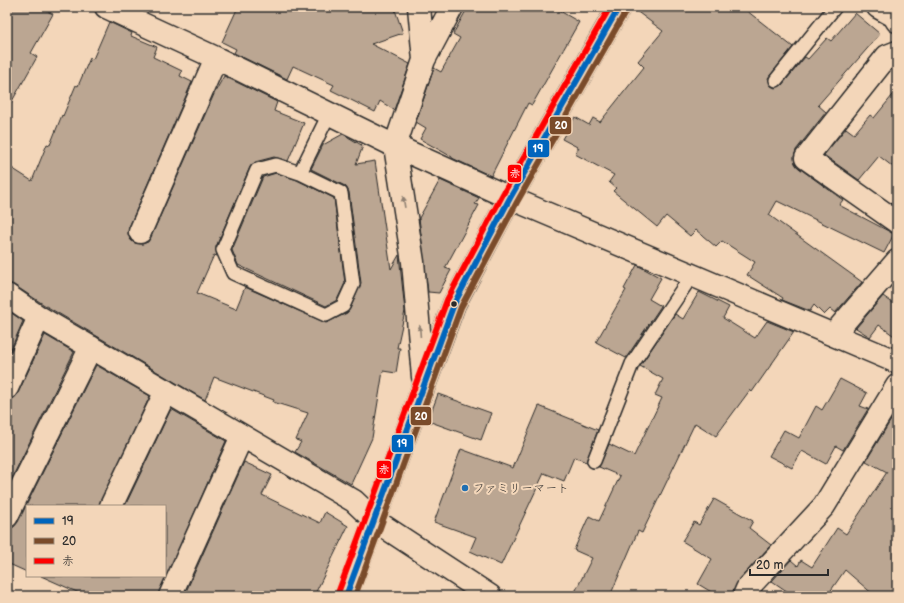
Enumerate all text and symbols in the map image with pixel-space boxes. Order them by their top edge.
line badge: 20 [549,116,572,135]
text: 20 [554,119,568,132]
line badge: 19 [527,139,550,158]
text: 19 [532,142,544,155]
line badge: 赤 [507,164,522,183]
text: 赤 [510,167,521,180]
one-way arrow [401,196,407,208]
unlabelled marker [449,299,459,309]
one-way arrow [417,325,424,337]
line badge: 20 [410,406,432,426]
text: 20 [414,410,428,423]
line badge: 19 [391,434,414,453]
text: 19 [396,437,408,450]
line badge: 赤 [376,460,392,479]
text: 赤 [379,463,390,476]
place label: ファミリーマート [473,481,569,496]
marker: ファミリーマート [460,483,470,493]
legend [26,505,166,577]
text: 19 [62,514,74,529]
text: 20 [62,534,76,549]
scale bar [750,551,828,577]
text: 赤 [62,554,74,569]
text: 20 m [756,558,783,573]

